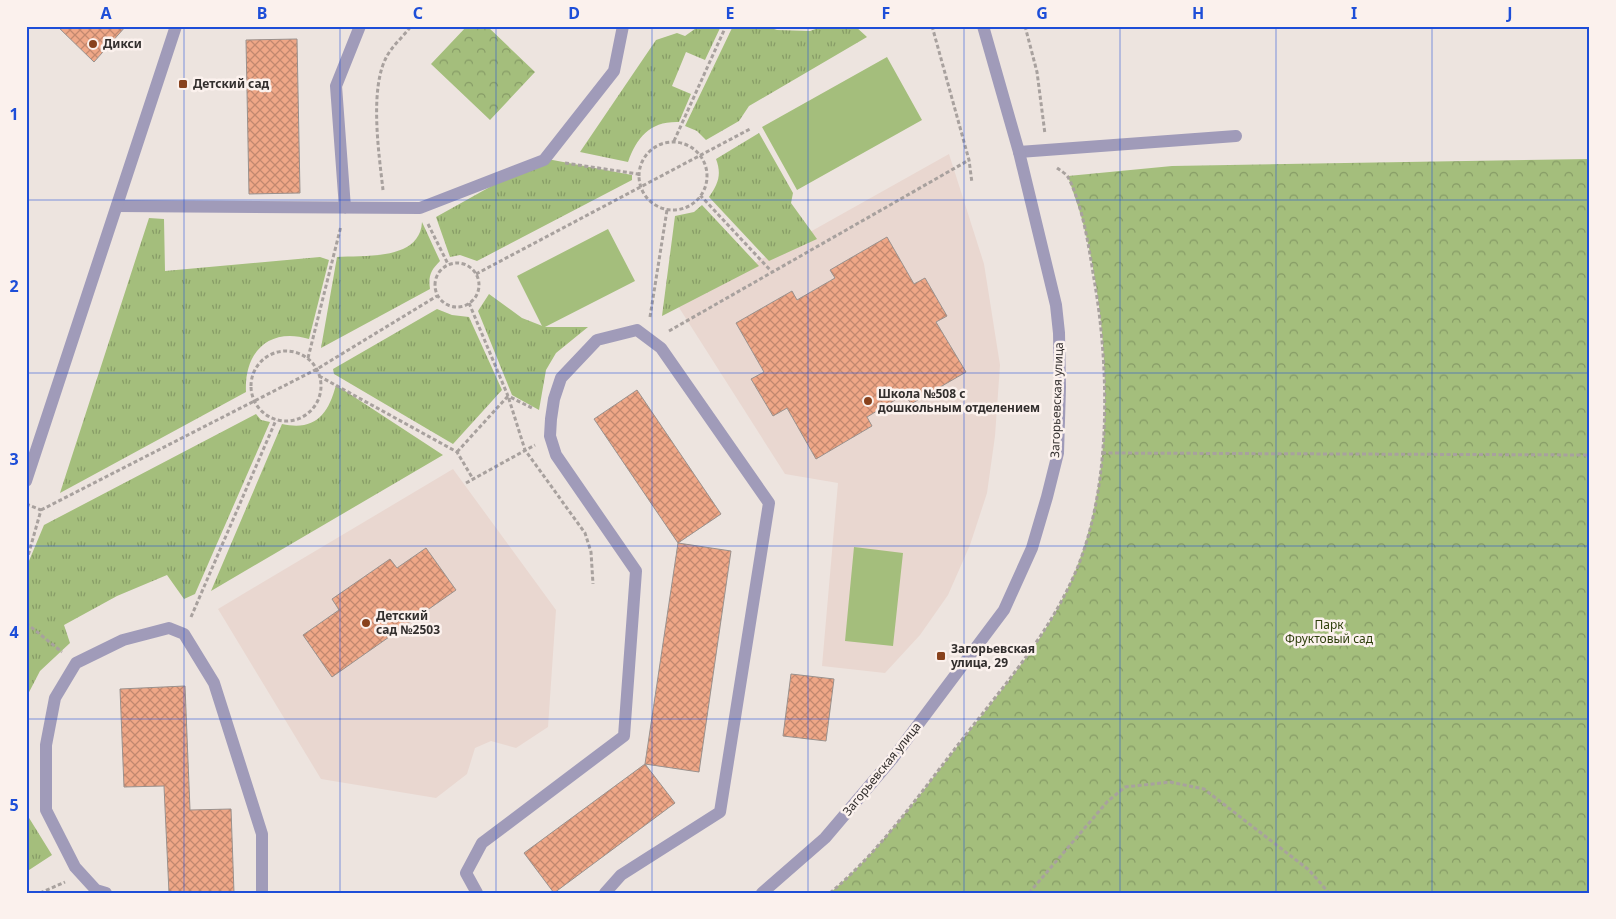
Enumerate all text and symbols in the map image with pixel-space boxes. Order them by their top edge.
text: A [100,2,112,24]
text: B [257,2,267,24]
text: C [413,2,423,24]
text: D [568,2,580,24]
text: E [726,2,735,24]
text: F [882,2,890,24]
text: G [1036,2,1048,24]
text: H [1192,2,1204,24]
text: I [1351,2,1357,24]
text: J [1505,2,1513,24]
place label: Дикси [103,35,142,52]
marker: Дикси [87,38,99,50]
place label: Детский сад [193,75,270,92]
marker: Детский сад [177,78,189,90]
text: 1 [9,103,19,125]
text: 2 [9,275,19,297]
street label: Загорьевская улица [1046,342,1067,458]
place label: Школа №508 с дошкольным отделением [878,385,1040,416]
marker: Школа №508 с дошкольным отделением [862,395,874,407]
text: 3 [9,448,19,470]
place label: Детский сад №2503 [376,607,440,638]
park label: Парк Фруктовый сад [1285,616,1374,647]
marker: Детский сад №2503 [360,617,372,629]
text: 4 [9,621,19,643]
place label: Загорьевская улица, 29 [950,640,1035,671]
marker: Загорьевская улица, 29 [935,650,947,662]
street label: Загорьевская улица [839,718,925,819]
text: 5 [9,794,19,816]

